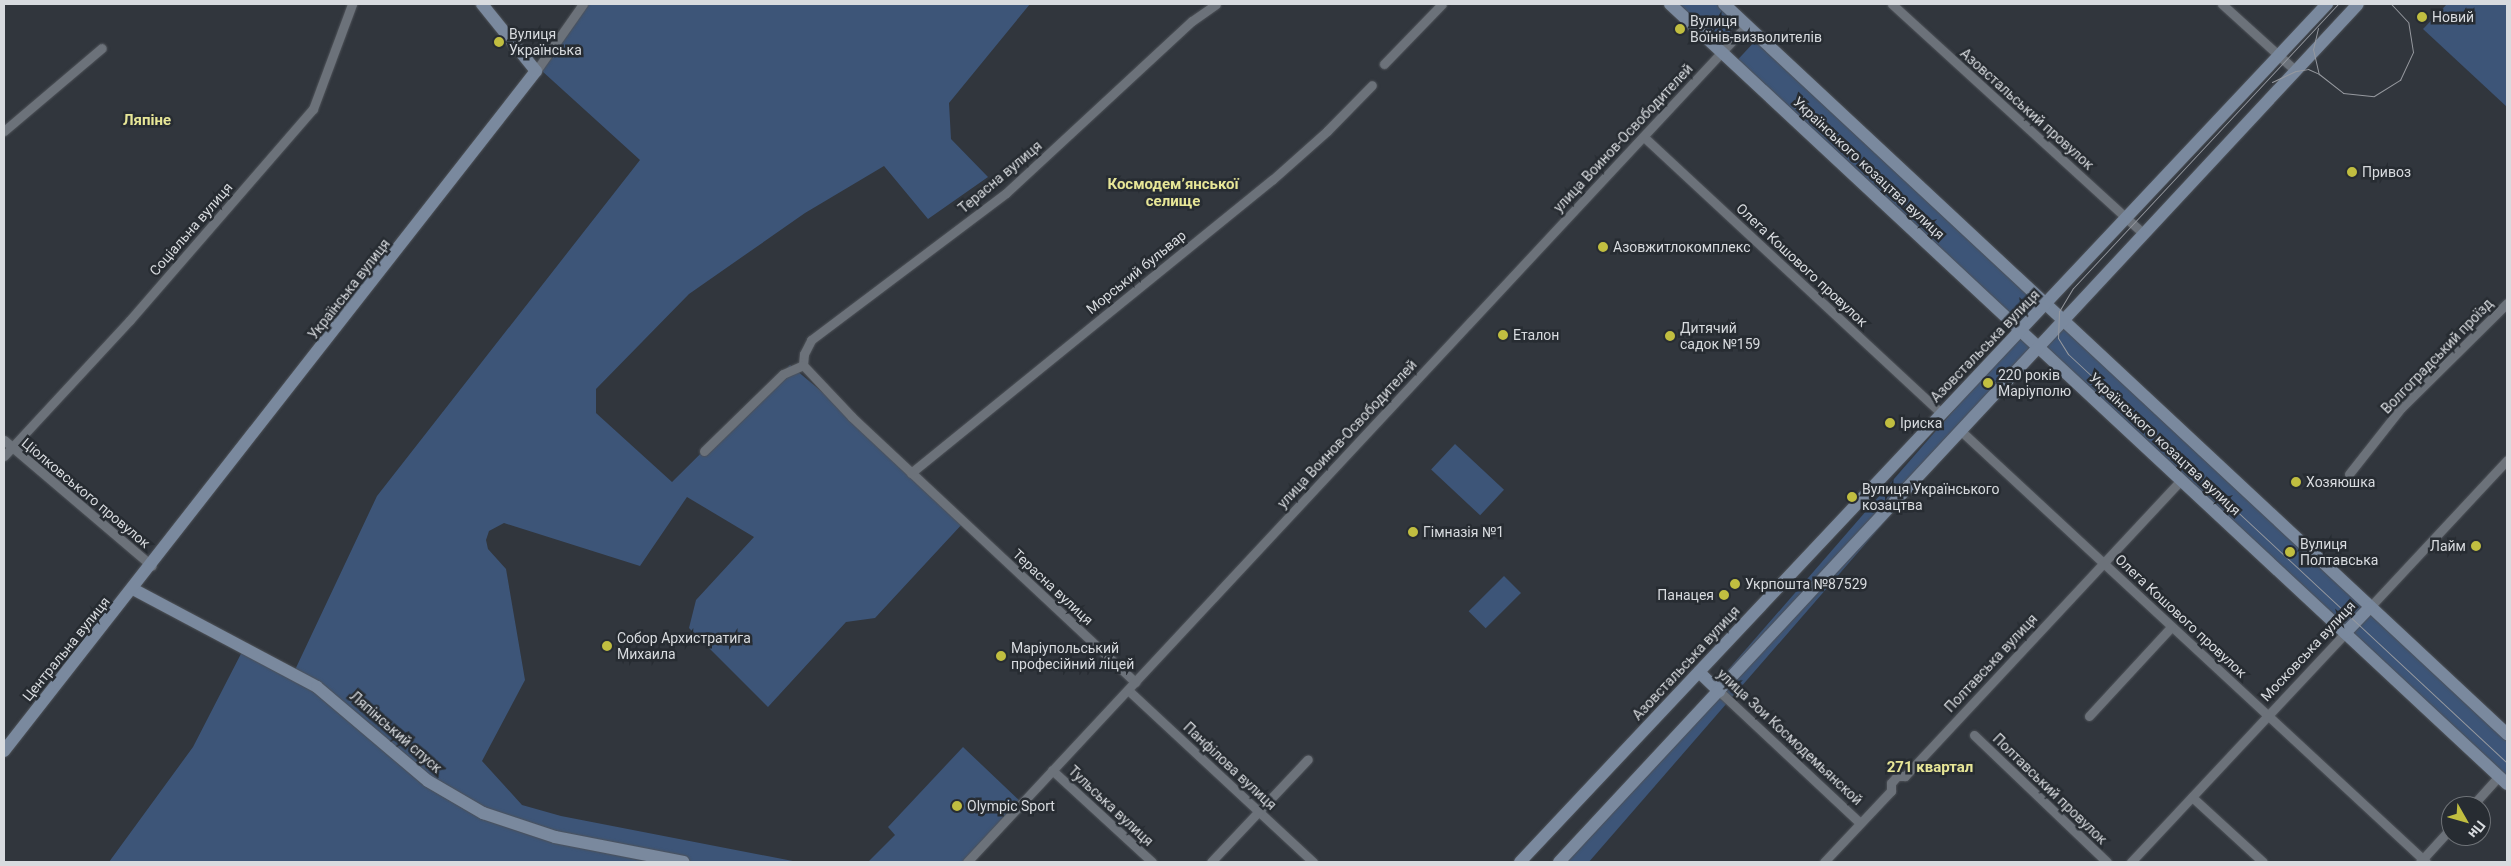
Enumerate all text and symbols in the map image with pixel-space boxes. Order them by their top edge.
place label: Новий [2432,9,2474,25]
marker: Новий [2416,11,2428,23]
place label: Вулиця Воїнів-визволителів [1690,13,1822,46]
marker: Вулиця Воїнів-визволителів [1674,23,1686,35]
place label: Вулиця Українська [509,26,582,58]
marker: Вулиця Українська [493,36,505,48]
street label: Азовстальський провулок [1957,45,2097,173]
street label: улица Воинов-Освободителей [1550,60,1696,216]
street label: Українського козацтва вулиця [1790,93,1948,243]
district label: Ляпіне [123,112,171,130]
street label: Терасна вулиця [955,137,1045,217]
place label: Привоз [2362,164,2411,180]
marker: Привоз [2346,166,2358,178]
district label: Космодем’янської селище [1107,175,1239,210]
street label: Соціальна вулиця [146,179,236,279]
street label: Олега Кошового провулок [1733,200,1871,330]
street label: Морський бульвар [1083,227,1189,317]
street label: Українська вулиця [305,235,393,343]
place label: Азовжитлокомплекс [1613,239,1750,255]
marker: Азовжитлокомплекс [1597,241,1609,253]
street label: Азовстальська вулиця [1927,286,2043,406]
street label: Волгоградський проїзд [2378,295,2496,417]
place label: Дитячий садок №159 [1680,320,1760,352]
place label: Еталон [1513,327,1559,343]
marker: Еталон [1497,329,1509,341]
marker: Дитячий садок №159 [1664,330,1676,342]
street label: улица Воинов-Освободителей [1274,356,1420,512]
place label: 220 років Маріуполю [1998,367,2071,400]
street label: Українського козацтва вулиця [2086,369,2244,519]
marker: 220 років Маріуполю [1982,377,1994,389]
place label: Іриска [1900,415,1942,431]
marker: Іриска [1884,417,1896,429]
street label: Ціолковського провулок [18,434,154,552]
place label: Хозяюшка [2306,474,2375,490]
marker: Хозяюшка [2290,476,2302,488]
place label: Вулиця Українського козацтва [1862,481,2000,514]
marker: Вулиця Українського козацтва [1846,491,1858,503]
place label: Гімназія №1 [1423,524,1504,540]
marker: Гімназія №1 [1407,526,1419,538]
place label: Вулиця Полтавська [2300,536,2378,568]
place label: Лайм [2430,538,2466,554]
marker: Лайм [2470,540,2482,552]
street label: Терасна вулиця [1009,546,1097,628]
marker: Вулиця Полтавська [2284,546,2296,558]
street label: Олега Кошового провулок [2112,551,2250,681]
place label: Укрпошта №87529 [1745,576,1867,592]
marker: Укрпошта №87529 [1729,578,1741,590]
place label: Панацея [1657,587,1714,603]
marker: Панацея [1718,589,1730,601]
street label: Центральна вулиця [19,593,113,705]
street label: Московська вулиця [2257,597,2359,705]
street label: Азовстальська вулиця [1629,603,1743,723]
street label: Полтавська вулиця [1941,610,2041,716]
place label: Собор Архистратига Михаила [617,630,751,662]
marker: Собор Архистратига Михаила [601,640,613,652]
place label: Маріупольський професійний ліцей [1011,640,1134,672]
marker: Маріупольський професійний ліцей [995,650,1007,662]
street label: улица Зои Космодемьянской [1714,665,1866,809]
street label: Ляпінський спуск [347,688,445,776]
street label: Панфілова вулиця [1180,719,1280,813]
street label: Полтавський провулок [1989,730,2111,848]
district label: 271 квартал [1887,759,1973,777]
street label: Тульська вулиця [1065,762,1157,850]
north arrow [2441,796,2491,846]
place label: Olympic Sport [967,798,1055,814]
marker: Olympic Sport [951,800,963,812]
text: Пн [2465,818,2489,842]

